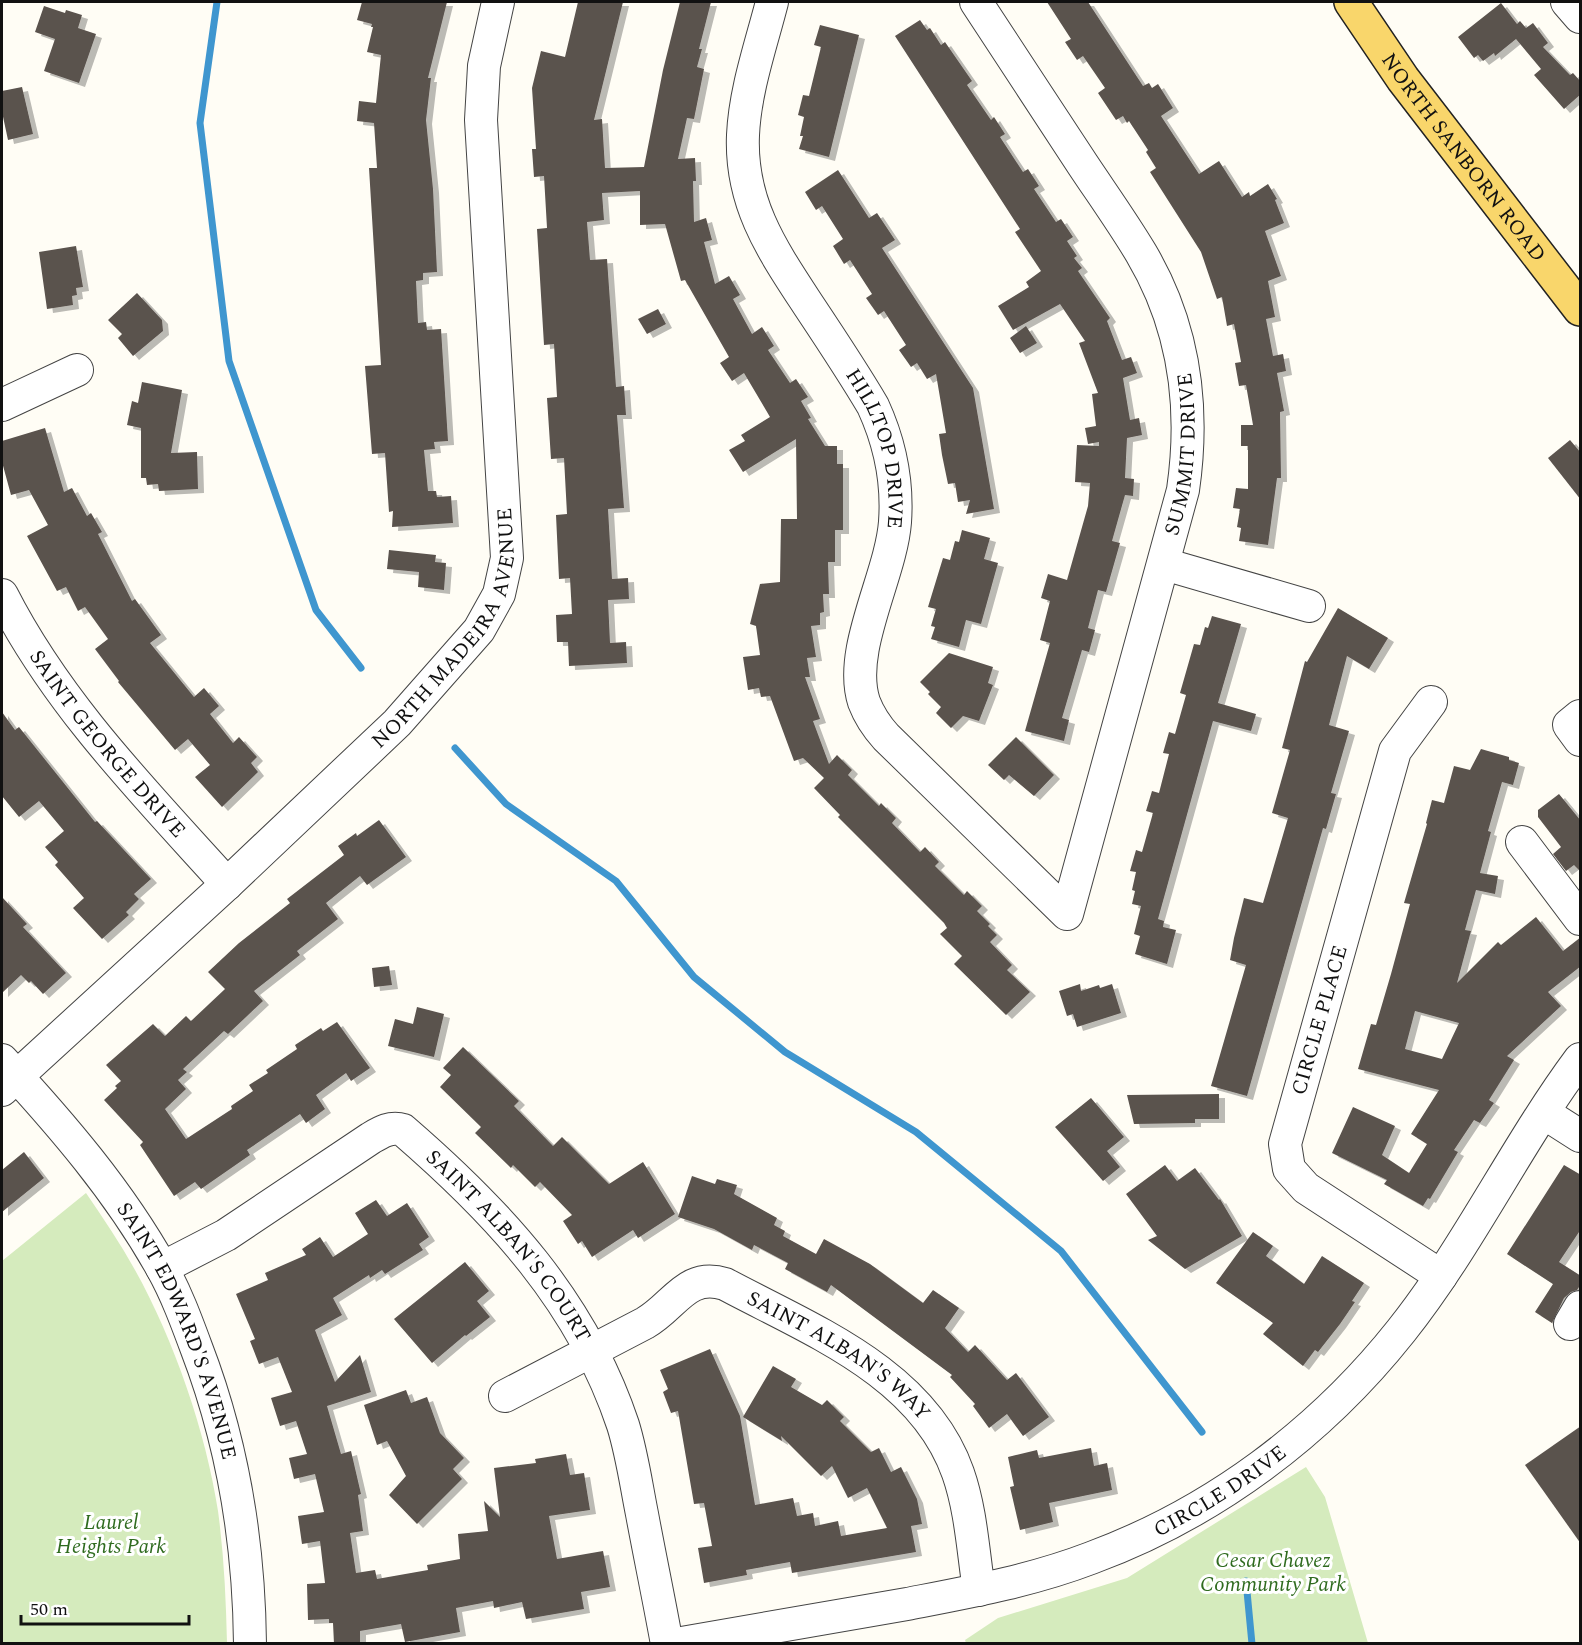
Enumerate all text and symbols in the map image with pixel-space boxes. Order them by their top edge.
street label: NORTH SANBORN ROAD [1373,47,1553,269]
street label: HILLTOP DRIVE [837,362,911,530]
street label: SUMMIT DRIVE [1156,371,1205,539]
street label: NORTH MADEIRA AVENUE [364,507,524,757]
street label: SAINT GEORGE DRIVE [21,644,193,846]
street label: CIRCLE PLACE [1283,941,1357,1099]
street label: SAINT ALBAN'S COURT [418,1142,599,1348]
street label: SAINT EDWARD'S AVENUE [108,1196,244,1463]
street label: SAINT ALBAN'S WAY [741,1283,938,1428]
street label: CIRCLE DRIVE [1148,1437,1294,1546]
park label: Laurel Heights Park [56,1507,166,1563]
park label: Cesar Chavez Community Park [1200,1545,1346,1601]
scale bar [21,1588,189,1626]
text: 50 m [30,1596,68,1623]

